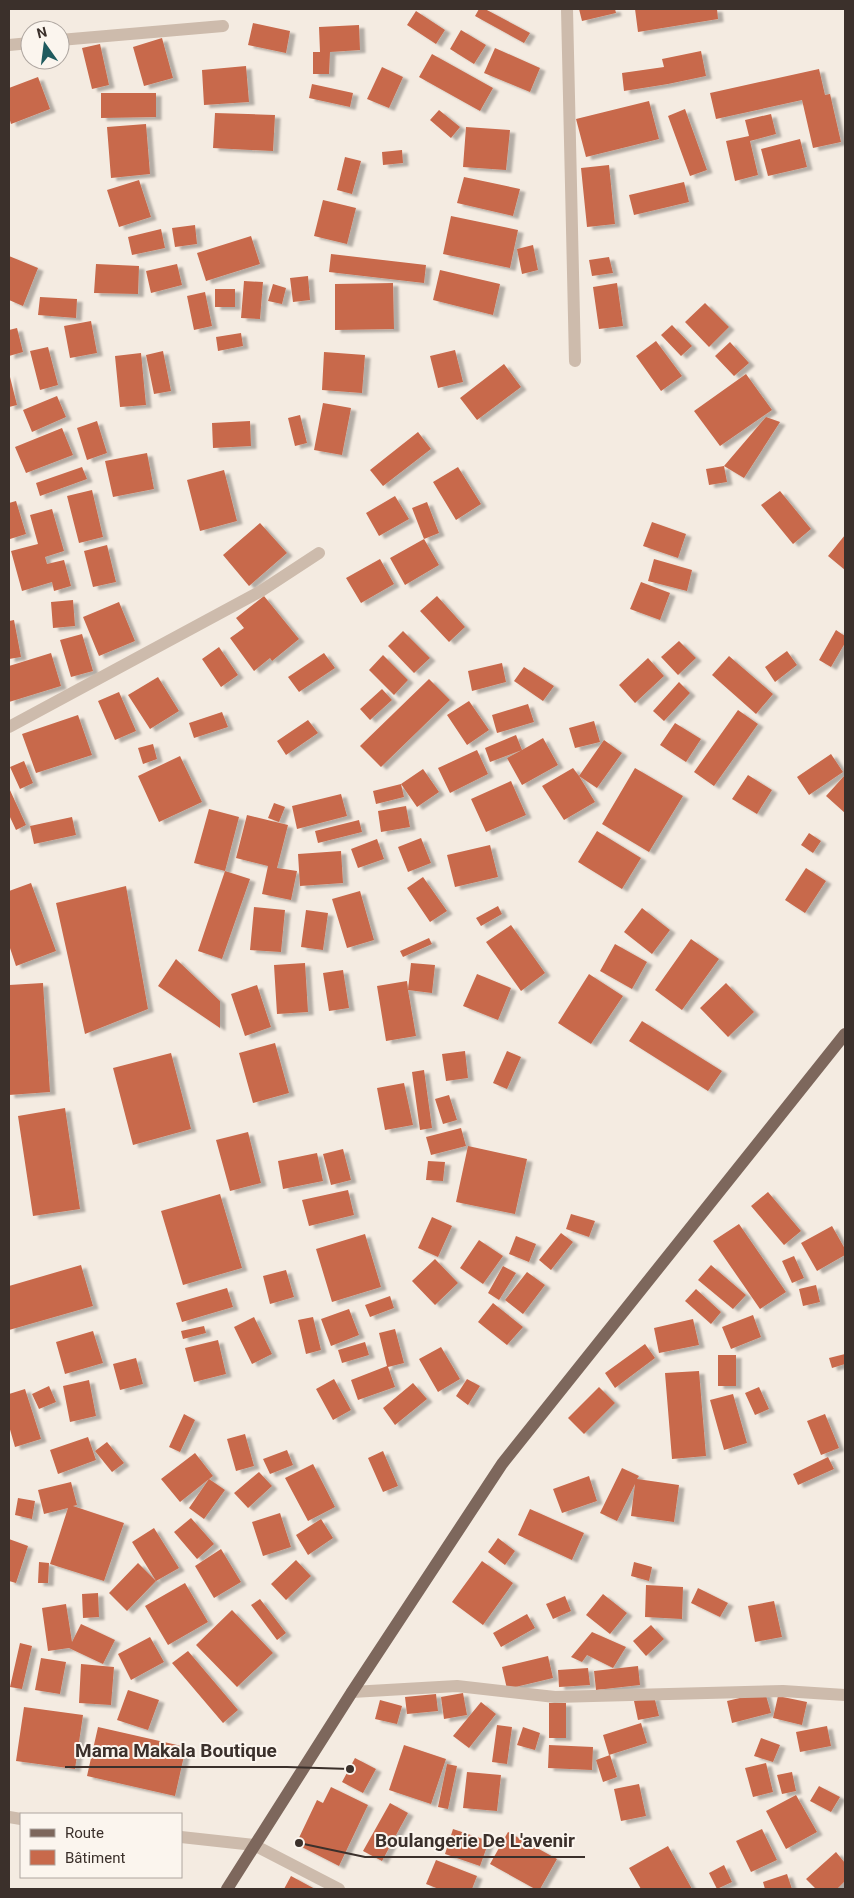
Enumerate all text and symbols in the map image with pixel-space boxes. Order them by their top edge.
north arrow [20,20,70,70]
text: N [35,23,49,41]
callout: Mama Makala Boutique [65,1733,287,1767]
text: Mama Makala Boutique [75,1739,277,1762]
legend [20,1813,182,1878]
callout: Boulangerie De L'avenir [365,1823,585,1857]
text: Route [65,1824,104,1842]
text: Boulangerie De L'avenir [375,1829,575,1852]
text: Bâtiment [65,1849,125,1867]

